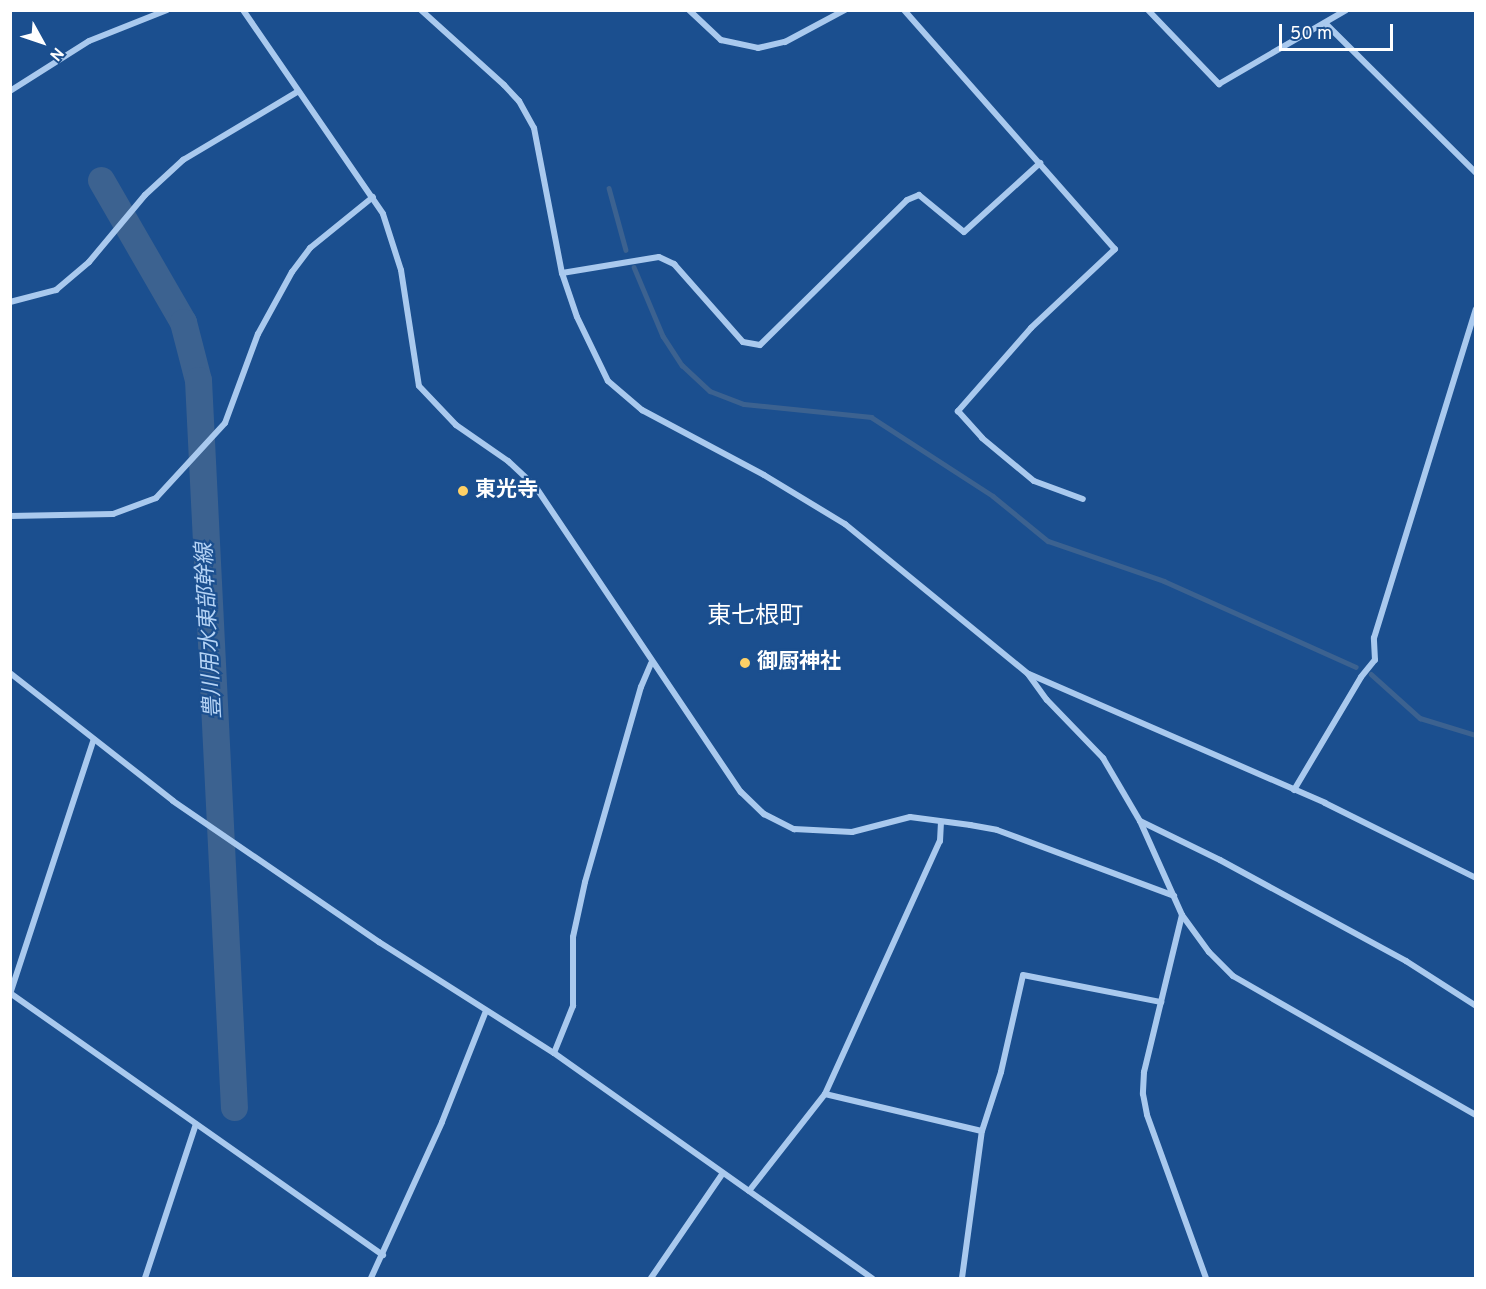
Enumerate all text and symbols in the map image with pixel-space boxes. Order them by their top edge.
north arrow [12,12,72,72]
scale bar [1282,12,1396,50]
text: 50 m [1290,23,1332,46]
text: N [44,43,67,64]
place label: 東光寺 [475,478,538,504]
marker: 東光寺 [456,484,470,498]
water label: 豊川用水東部幹線 [192,542,228,720]
district label: 東七根町 [707,604,803,632]
place label: 御厨神社 [757,650,841,676]
marker: 御厨神社 [738,656,752,670]

